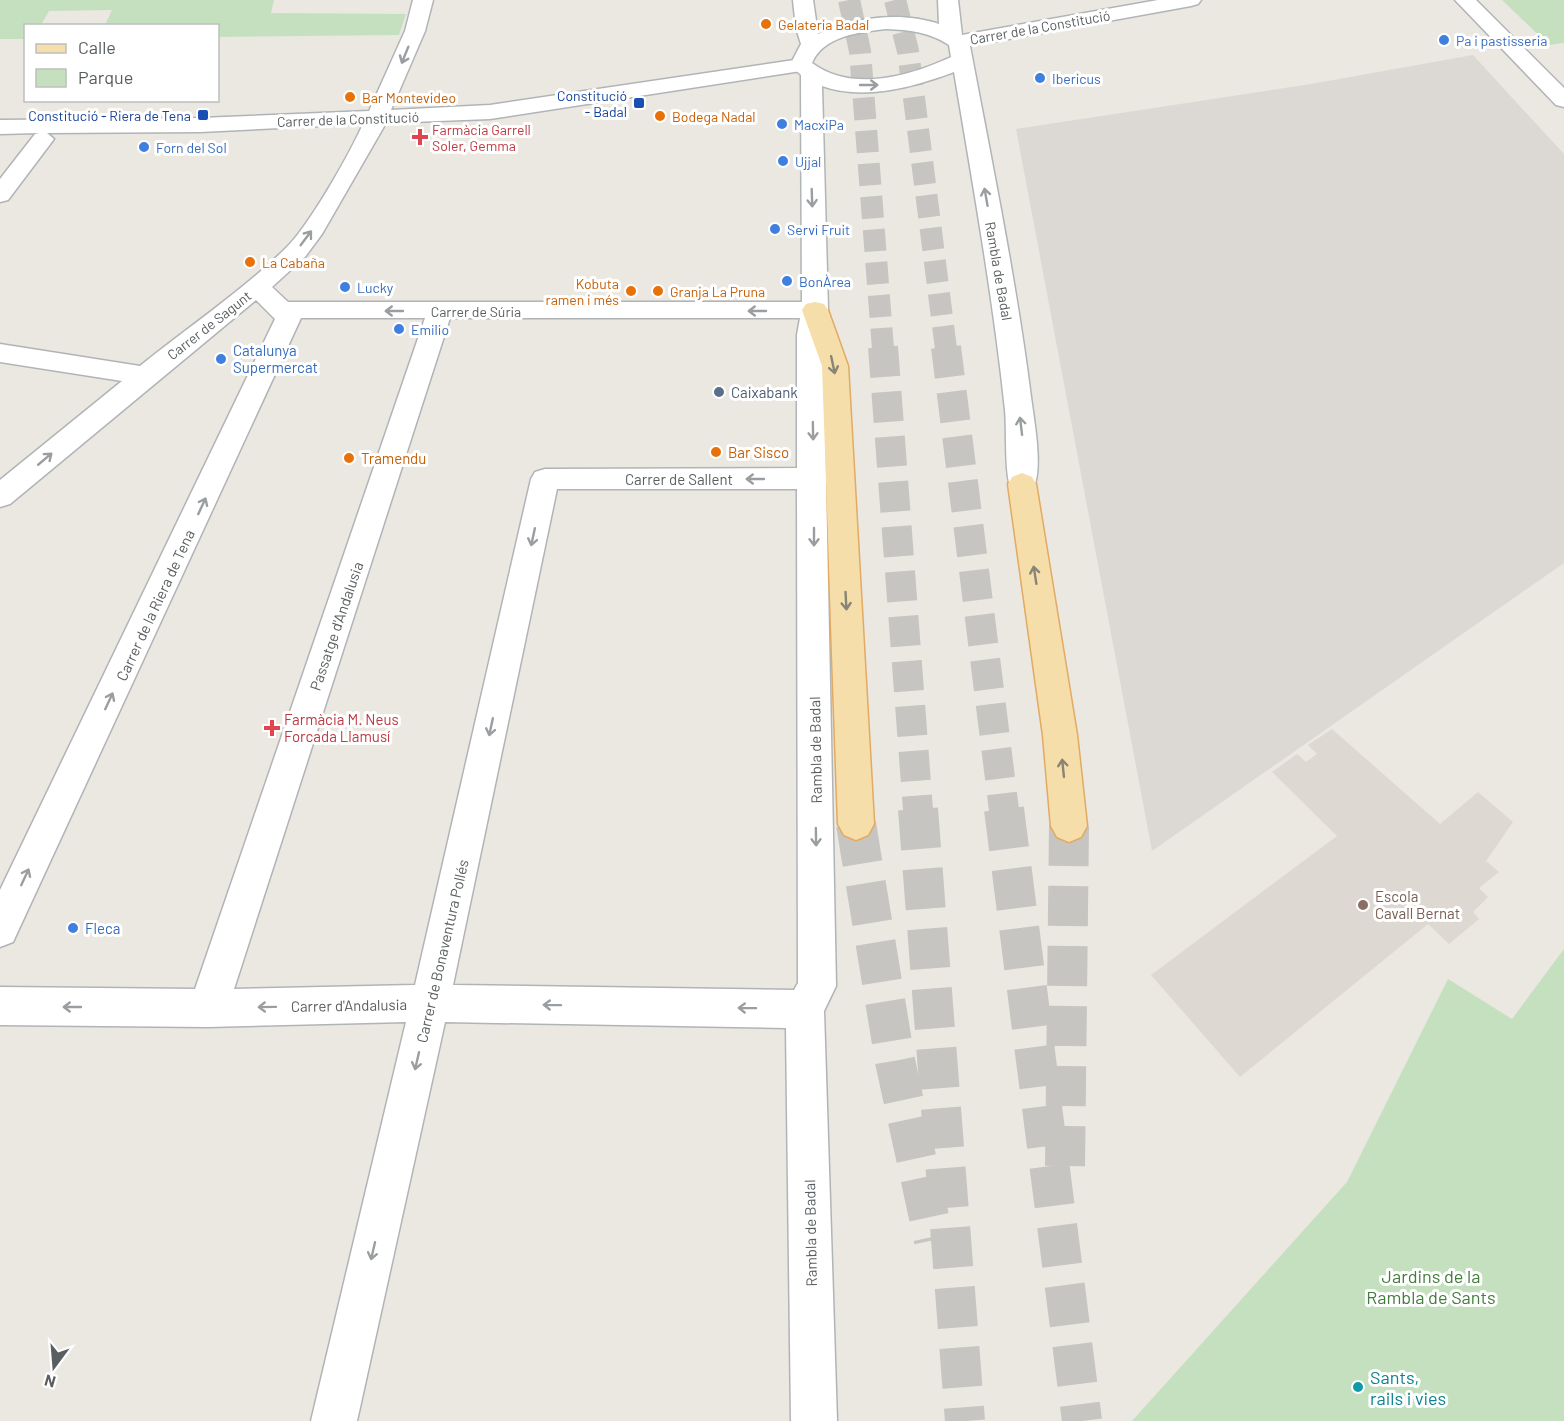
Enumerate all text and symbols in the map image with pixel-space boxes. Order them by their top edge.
street label: Carrer de la Constitució [969,6,1111,48]
place label: Gelateria Badal [778,16,869,33]
marker: Gelateria Badal [759,17,773,31]
legend [24,24,219,102]
place label: Pa i pastisseria [1456,32,1547,49]
marker: Pa i pastisseria [1437,33,1451,47]
text: Calle [78,36,116,58]
one-way arrow [398,46,409,64]
text: Parque [78,66,133,88]
place label: Ibericus [1052,70,1101,87]
marker: Ibericus [1033,71,1047,85]
one-way arrow [858,79,878,91]
place label: Constitució - Badal [557,87,627,120]
place label: Bar Montevideo [362,89,456,106]
marker: Bar Montevideo [343,90,357,104]
marker: Constitució - Badal [632,96,646,110]
place label: Constitució - Riera de Tena [28,107,191,124]
marker: Constitució - Riera de Tena [196,108,210,122]
street label: Carrer de la Constitució [277,108,419,130]
place label: Bodega Nadal [672,108,756,125]
marker: Bodega Nadal [653,109,667,123]
place label: MacxiPa [794,116,844,133]
marker: MacxiPa [775,117,789,131]
place label: Farmàcia Garrell Soler, Gemma [432,121,531,154]
marker: Farmàcia Garrell Soler, Gemma [413,130,427,144]
place label: Forn del Sol [156,139,227,156]
marker: Forn del Sol [137,140,151,154]
place label: Ujjal [795,153,821,170]
marker: Ujjal [776,154,790,168]
one-way arrow [807,187,818,207]
one-way arrow [980,187,991,207]
street label: Rambla de Badal [982,220,1016,322]
place label: Servi Fruit [787,221,850,238]
marker: Servi Fruit [768,222,782,236]
one-way arrow [299,231,312,247]
place label: La Cabaña [262,254,325,271]
marker: La Cabaña [243,255,257,269]
place label: BonÀrea [799,273,851,290]
marker: BonÀrea [780,274,794,288]
place label: Kobuta ramen i més [546,275,619,308]
place label: Lucky [357,279,394,296]
marker: Lucky [338,280,352,294]
place label: Granja La Pruna [670,283,765,300]
marker: Kobuta ramen i més [624,284,638,298]
marker: Granja La Pruna [651,284,665,298]
street label: Carrer de Sagunt [164,287,254,363]
street label: Carrer de Súria [431,303,521,320]
one-way arrow [384,305,404,317]
one-way arrow [747,305,767,317]
place label: Emilio [411,321,449,338]
marker: Emilio [392,322,406,336]
place label: Catalunya Supermercat [233,341,318,376]
marker: Catalunya Supermercat [214,352,228,366]
one-way arrow [828,355,839,374]
place label: Caixabank [731,383,798,401]
marker: Caixabank [712,385,726,399]
one-way arrow [1015,416,1026,436]
one-way arrow [807,420,818,440]
place label: Bar Sisco [728,443,789,461]
marker: Bar Sisco [709,445,723,459]
place label: Tramendu [361,449,426,467]
marker: Tramendu [342,451,356,465]
one-way arrow [37,452,53,465]
street label: Carrer de Sallent [625,470,733,488]
one-way arrow [746,473,766,484]
one-way arrow [196,498,208,516]
one-way arrow [808,526,820,546]
street label: Carrer de la Riera de Tena [112,527,198,683]
one-way arrow [526,527,538,546]
street label: Passatge d'Andalusia [305,559,367,693]
one-way arrow [1030,565,1041,585]
one-way arrow [840,591,851,611]
one-way arrow [103,693,115,711]
street label: Rambla de Badal [805,696,825,804]
place label: Farmàcia M. Neus Forcada Llamusí [284,710,399,745]
one-way arrow [485,717,496,736]
marker: Farmàcia M. Neus Forcada Llamusí [265,721,279,735]
one-way arrow [1057,758,1068,778]
one-way arrow [810,826,821,846]
street label: Carrer de Bonaventura Pollés [412,858,472,1044]
one-way arrow [20,869,32,887]
place label: Escola Cavall Bernat [1375,887,1460,922]
marker: Escola Cavall Bernat [1356,898,1370,912]
place label: Fleca [85,919,120,937]
marker: Fleca [66,921,80,935]
street label: Carrer d'Andalusia [291,995,407,1015]
one-way arrow [542,999,562,1011]
one-way arrow [62,1001,82,1013]
one-way arrow [257,1001,277,1012]
one-way arrow [737,1002,757,1014]
one-way arrow [411,1051,422,1070]
street label: Rambla de Badal [800,1179,820,1287]
one-way arrow [367,1241,378,1260]
park label: Jardins de la Rambla de Sants [1366,1265,1496,1308]
north arrow [24,1337,84,1397]
place label: Sants, rails i vies [1370,1366,1446,1409]
text: N [42,1371,57,1392]
marker: Sants, rails i vies [1351,1380,1365,1394]

